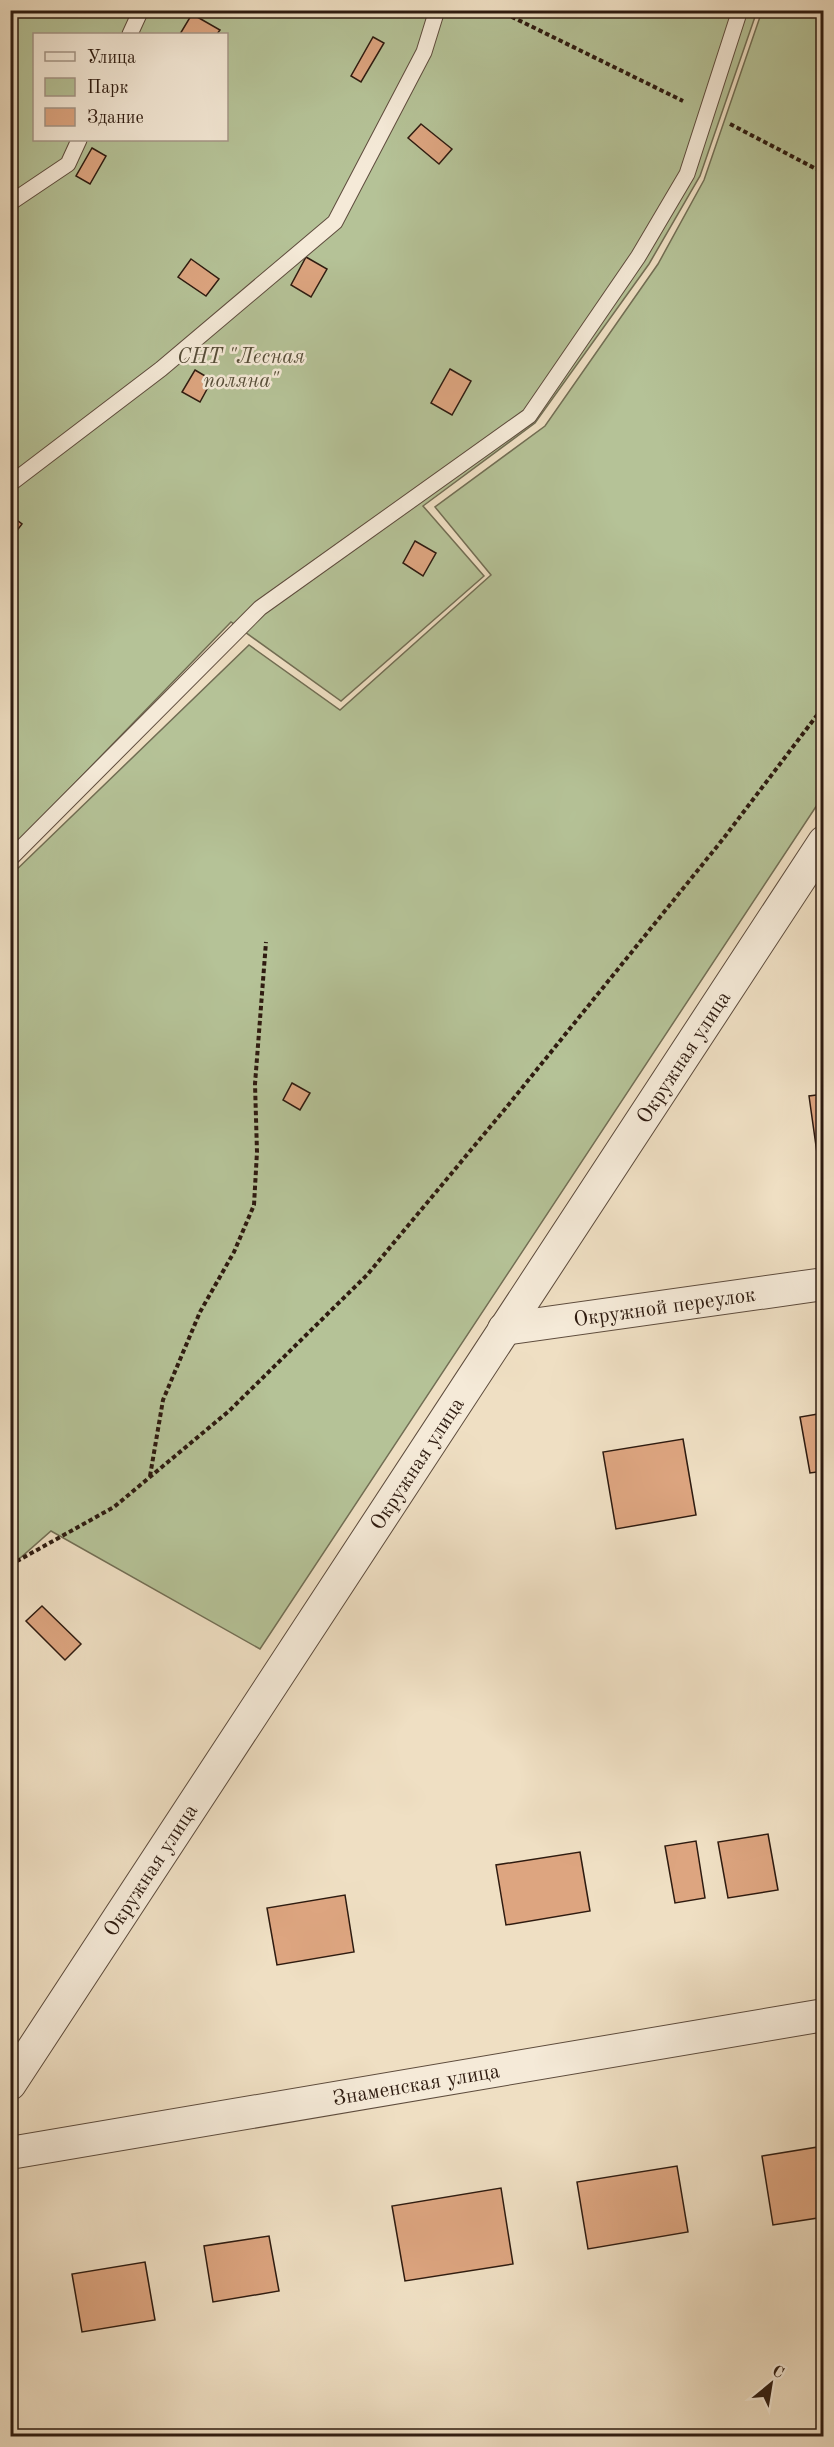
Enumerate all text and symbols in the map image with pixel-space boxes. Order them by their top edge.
legend [33,33,228,141]
text: Улица [87,49,136,67]
text: Парк [87,79,128,97]
text: Здание [87,109,144,127]
park label: СНТ "Лесная поляна" [177,347,305,392]
street label: Окружная улица [633,988,735,1128]
street label: Окружной переулок [572,1285,757,1331]
street label: Окружная улица [367,1394,469,1534]
street label: Окружная улица [101,1801,202,1941]
street label: Знаменская улица [331,2061,501,2110]
north arrow [741,2354,801,2414]
text: С [769,2363,786,2382]

